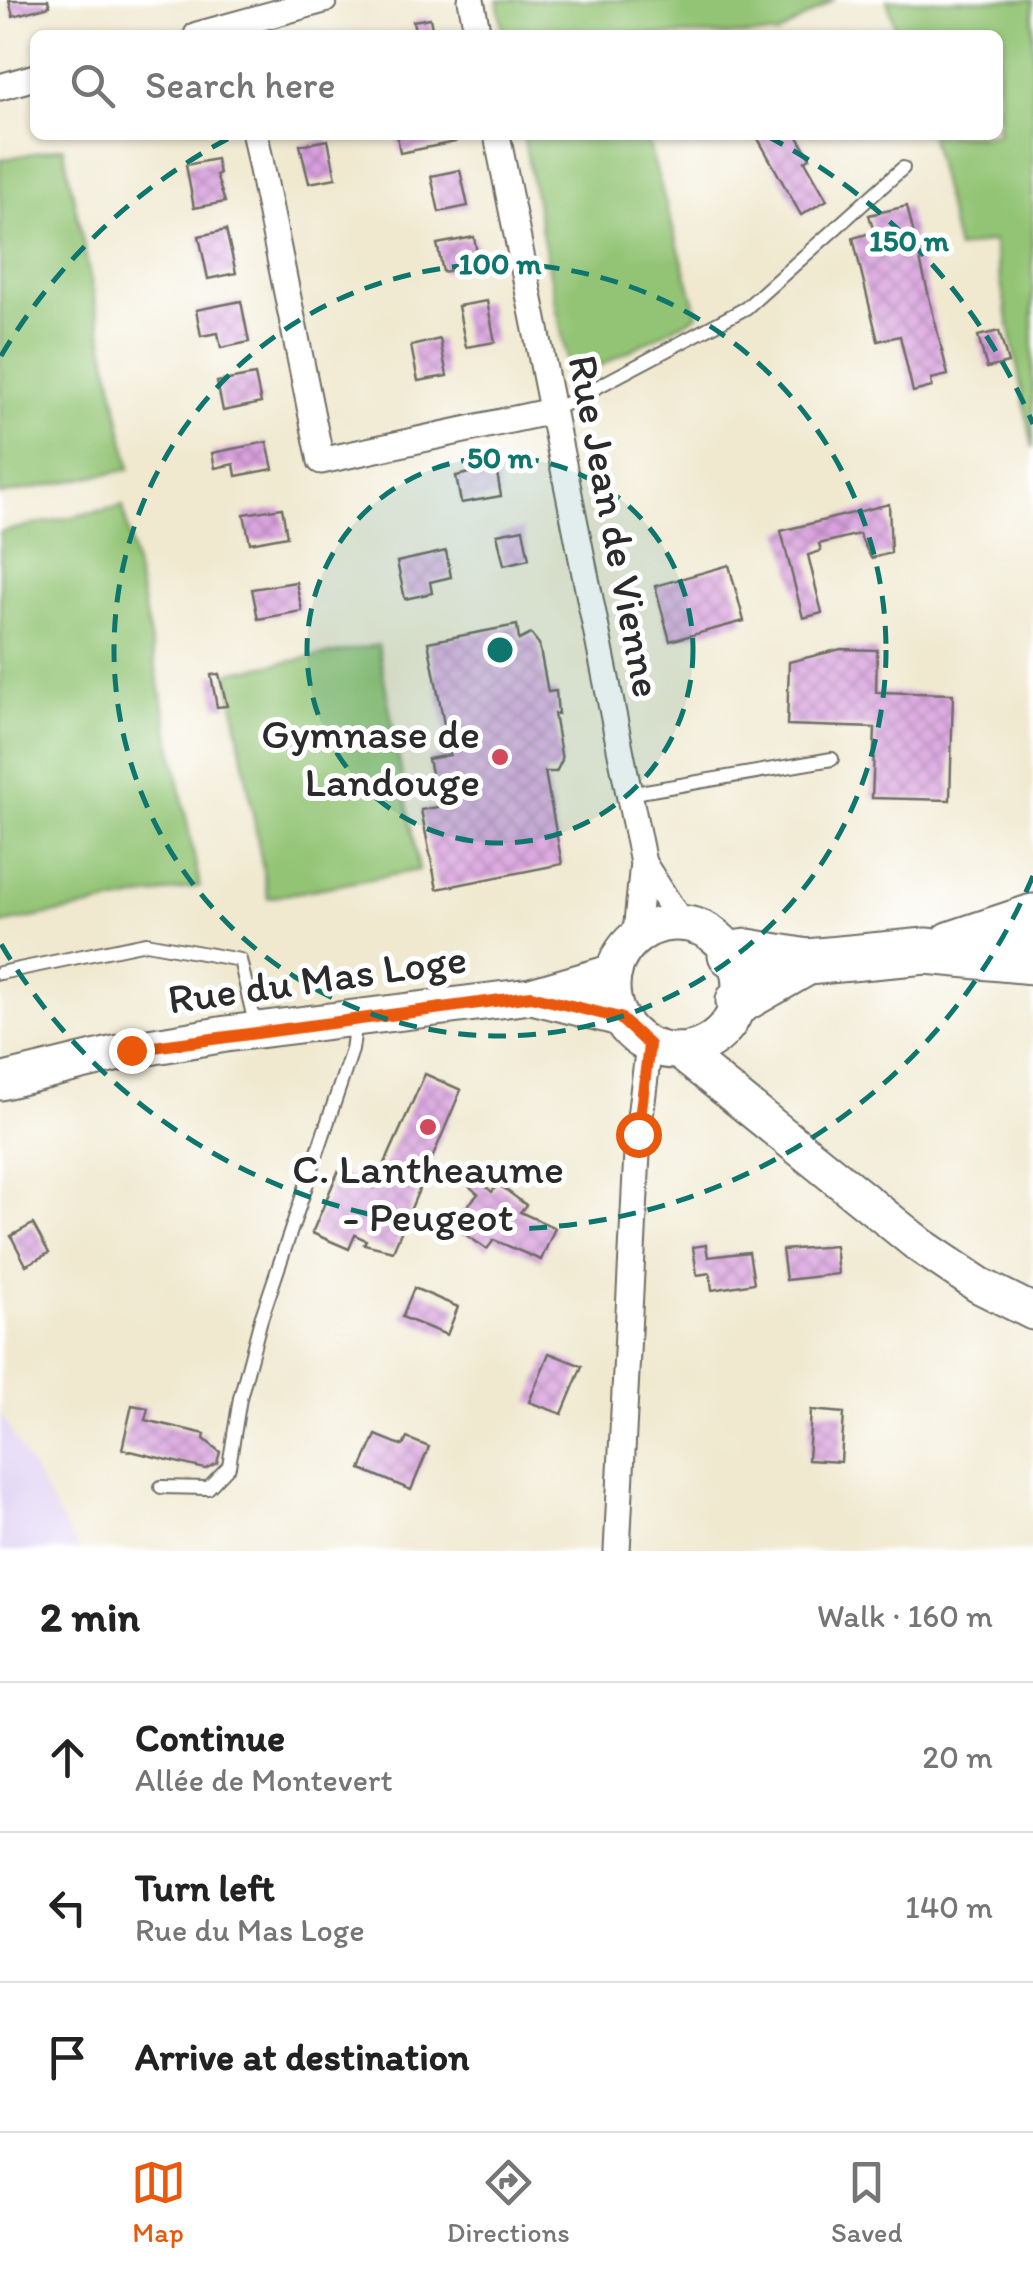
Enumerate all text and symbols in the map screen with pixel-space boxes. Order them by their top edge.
search box [30,30,1003,140]
icon: search [65,58,120,113]
text: Search here [145,62,336,108]
text: 150 m [869,222,950,259]
text: 100 m [459,245,542,282]
street label: Rue Jean de Vienne [557,351,674,702]
text: 50 m [467,439,534,476]
centre of rings [482,632,518,668]
place label: Gymnase de Landouge [261,708,480,807]
marker: Gymnase de Landouge [489,746,511,768]
street label: Rue du Mas Loge [164,932,470,1025]
route end [109,1028,155,1074]
route start [616,1112,662,1158]
marker: C. Lantheaume - Peugeot [417,1116,439,1138]
place label: C. Lantheaume - Peugeot [292,1143,564,1242]
text: 2 min [40,1591,140,1642]
text: Walk · 160 m [817,1597,993,1635]
text: Continue [135,1715,285,1761]
icon: ahead [40,1730,95,1785]
text: 20 m [922,1738,993,1776]
text: Allée de Montevert [135,1761,393,1799]
text: Turn left [135,1865,275,1911]
icon: left [40,1880,95,1935]
text: 140 m [905,1888,993,1926]
text: Rue du Mas Loge [135,1911,365,1949]
icon: arrive [40,2030,95,2085]
text: Arrive at destination [135,2034,470,2080]
tab: Map [131,2155,186,2249]
tab: Directions [447,2155,570,2249]
tab: Saved [831,2155,902,2249]

